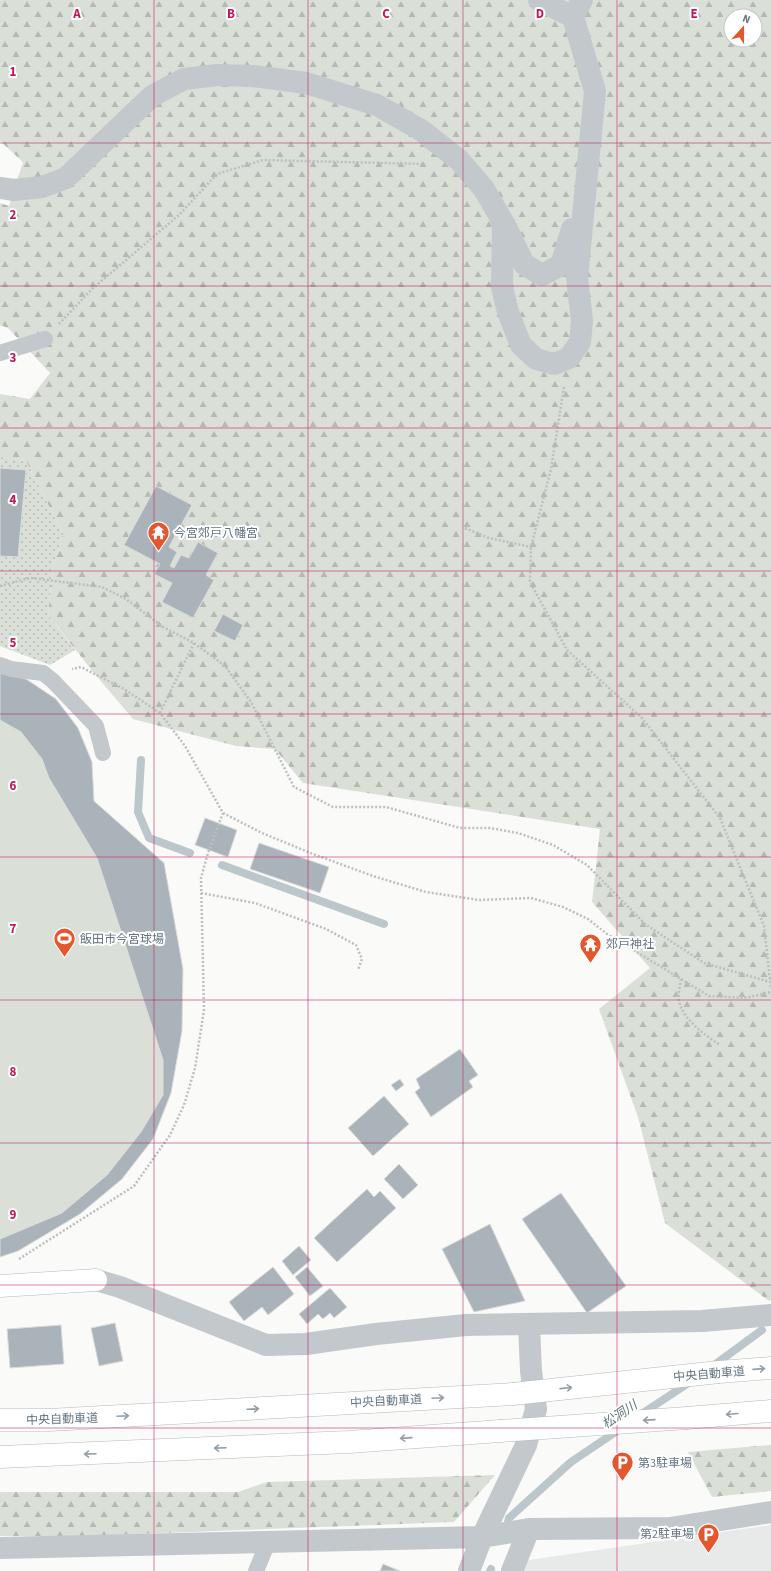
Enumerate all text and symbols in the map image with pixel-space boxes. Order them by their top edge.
text: A [72,5,81,23]
text: B [227,5,235,23]
text: C [382,5,390,23]
text: D [536,5,544,23]
text: E [690,5,698,23]
north arrow [723,8,763,48]
text: N [740,11,753,27]
text: 1 [10,63,17,81]
text: 2 [10,206,17,224]
text: 3 [10,349,17,367]
text: 4 [10,491,17,509]
temple icon: 今宮郊戸八幡宮 [145,520,171,553]
place label: 今宮郊戸八幡宮 [174,525,258,542]
text: 5 [10,634,17,652]
text: 6 [10,777,17,795]
text: 7 [10,920,17,938]
sports icon: 飯田市今宮球場 [52,926,78,959]
place label: 飯田市今宮球場 [80,931,164,948]
temple icon: 郊戸神社 [577,931,603,964]
place label: 郊戸神社 [606,936,654,953]
text: 8 [10,1063,17,1081]
text: 9 [10,1206,17,1224]
street label: 中央自動車道 [672,1363,746,1386]
one-way arrow [752,1365,765,1373]
one-way arrow [559,1384,572,1392]
street label: 中央自動車道 [350,1391,422,1412]
one-way arrow [431,1395,444,1402]
water label: 松洞川 [598,1395,642,1433]
one-way arrow [246,1405,259,1413]
street label: 中央自動車道 [26,1410,98,1429]
one-way arrow [726,1410,739,1417]
one-way arrow [116,1413,129,1420]
one-way arrow [642,1417,655,1424]
one-way arrow [399,1435,412,1442]
one-way arrow [214,1444,227,1452]
one-way arrow [84,1450,97,1457]
parking icon: 第3駐車場 [609,1450,635,1483]
place label: 第3駐車場 [638,1455,692,1472]
parking icon: 第2駐車場 [696,1521,722,1554]
place label: 第2駐車場 [640,1526,694,1543]

